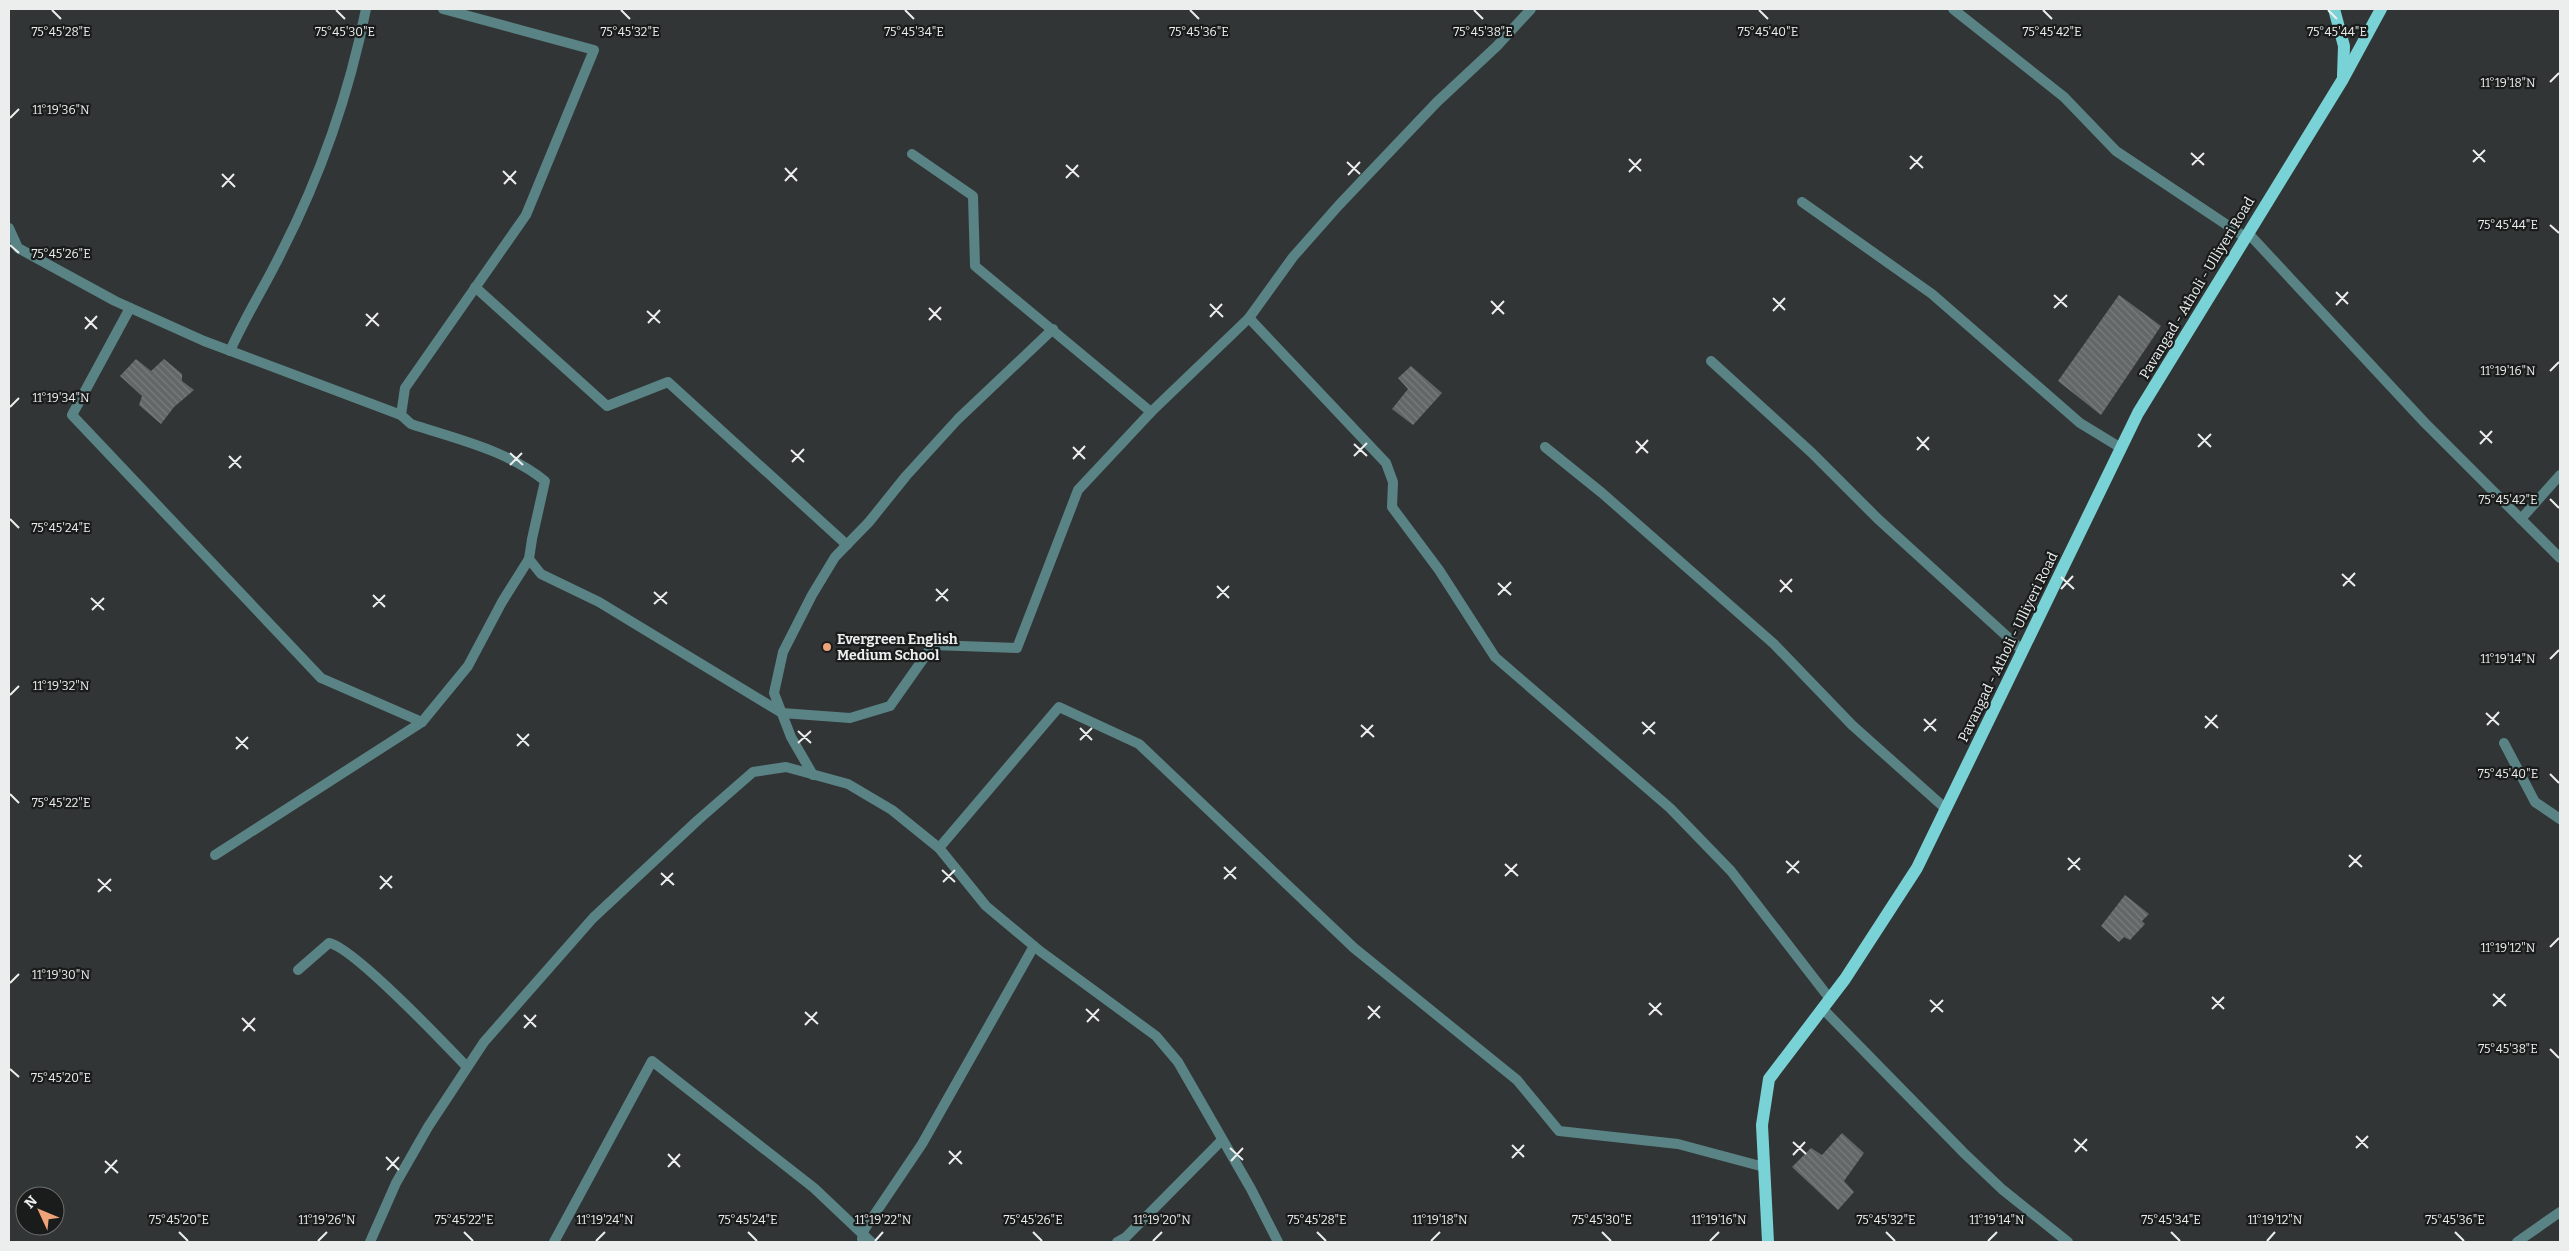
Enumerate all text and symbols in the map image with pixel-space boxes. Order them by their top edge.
text: 75°45'28"E [31,25,91,39]
text: 75°45'30"E [315,25,375,39]
text: 75°45'32"E [601,25,660,39]
text: 75°45'34"E [884,25,944,39]
text: 75°45'36"E [1169,25,1229,39]
text: 75°45'38"E [1453,25,1513,39]
text: 75°45'40"E [1738,25,1798,39]
text: 75°45'42"E [2022,25,2082,39]
text: 75°45'44"E [2307,25,2367,39]
text: 11°19'18"N [2480,76,2536,90]
text: 11°19'36"N [32,103,90,117]
street label: Pavangad - Atholi - Ulliyeri Road [2136,194,2258,382]
text: 75°45'44"E [2478,218,2538,232]
text: 75°45'26"E [31,247,91,261]
text: 11°19'16"N [2480,364,2536,378]
text: 11°19'34"N [32,391,90,405]
text: 75°45'42"E [2478,493,2538,507]
text: 75°45'24"E [31,521,91,535]
street label: Pavangad - Atholi - Ulliyeri Road [1955,549,2061,745]
place label: Evergreen English Medium School [837,631,958,664]
marker: Evergreen English Medium School [821,641,833,653]
text: 11°19'14"N [2480,652,2536,666]
text: 11°19'32"N [33,679,90,693]
text: 75°45'40"E [2478,767,2538,781]
text: 75°45'22"E [32,796,90,810]
text: 11°19'12"N [2481,941,2536,955]
text: 11°19'30"N [32,968,90,982]
text: 75°45'38"E [2478,1042,2538,1056]
text: 75°45'20"E [31,1071,91,1085]
north arrow [15,1186,65,1236]
text: N [21,1192,41,1212]
text: 75°45'20"E [149,1213,209,1227]
text: 11°19'26"N [299,1213,356,1227]
text: 75°45'22"E [435,1213,493,1227]
text: 11°19'24"N [577,1213,634,1227]
text: 75°45'24"E [718,1213,778,1227]
text: 11°19'22"N [855,1213,912,1227]
text: 75°45'26"E [1003,1213,1063,1227]
text: 11°19'20"N [1133,1213,1191,1227]
text: 75°45'28"E [1287,1213,1347,1227]
text: 11°19'18"N [1412,1213,1468,1227]
text: 75°45'30"E [1572,1213,1632,1227]
text: 11°19'16"N [1691,1213,1747,1227]
text: 75°45'32"E [1857,1213,1916,1227]
text: 11°19'14"N [1969,1213,2025,1227]
text: 75°45'34"E [2141,1213,2201,1227]
text: 11°19'12"N [2248,1213,2303,1227]
text: 75°45'36"E [2425,1213,2485,1227]

